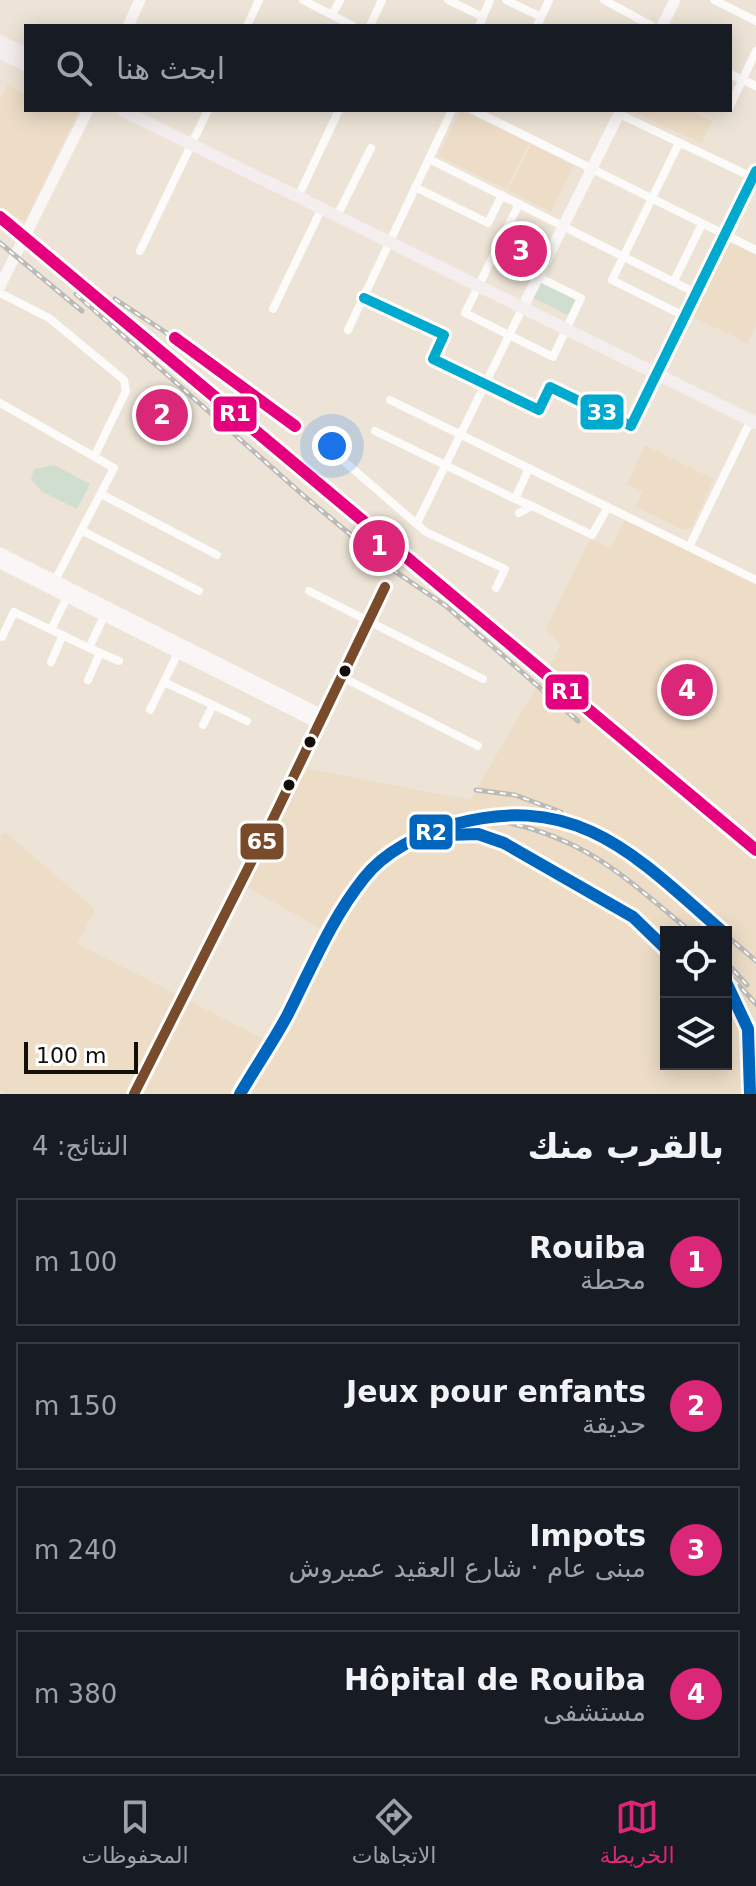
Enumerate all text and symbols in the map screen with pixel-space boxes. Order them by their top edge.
search box [24,24,732,112]
icon: search [52,46,96,90]
text: ابحث هنا [116,51,225,86]
pin: 3 [495,221,547,281]
pin: 2 [136,385,188,445]
line badge: 33 [579,393,625,431]
line badge: R1 [212,395,258,433]
text: 33 [587,400,617,425]
text: R1 [219,401,251,426]
your location [312,426,352,466]
pin: 1 [353,516,405,576]
pin: 4 [661,660,713,720]
unlabelled marker [337,663,353,679]
line badge: R1 [544,673,590,711]
text: R1 [551,679,583,704]
unlabelled marker [302,734,318,750]
unlabelled marker [281,777,297,793]
line badge: R2 [408,813,454,851]
text: R2 [415,820,447,845]
line badge: 65 [239,822,285,861]
text: 65 [247,829,277,854]
map controls [660,926,732,1070]
button: locate [660,926,732,998]
button: layers [660,998,732,1070]
scale bar [24,1038,138,1074]
text: 100 m [36,1043,106,1068]
text: بالقرب منك [527,1126,724,1166]
text: النتائج: 4 [32,1131,128,1161]
text: Rouiba [529,1230,646,1265]
text: 100 m [34,1247,117,1277]
text: 1 [687,1247,705,1277]
text: محطة [580,1265,646,1295]
text: Jeux pour enfants [346,1374,646,1409]
text: 150 m [34,1391,117,1421]
text: 2 [687,1391,705,1421]
text: حديقة [582,1409,646,1439]
text: Impots [529,1518,646,1553]
text: 240 m [34,1535,117,1565]
text: 3 [687,1535,705,1565]
text: مبنى عام · شارع العقيد عميروش [288,1553,646,1583]
text: Hôpital de Rouiba [344,1662,646,1697]
text: 380 m [34,1679,117,1709]
text: 4 [687,1679,705,1709]
text: مستشفى [543,1697,646,1727]
tab: المحفوظات [82,1795,189,1868]
tab: الاتجاهات [352,1795,436,1868]
tab: الخريطة [599,1795,675,1868]

